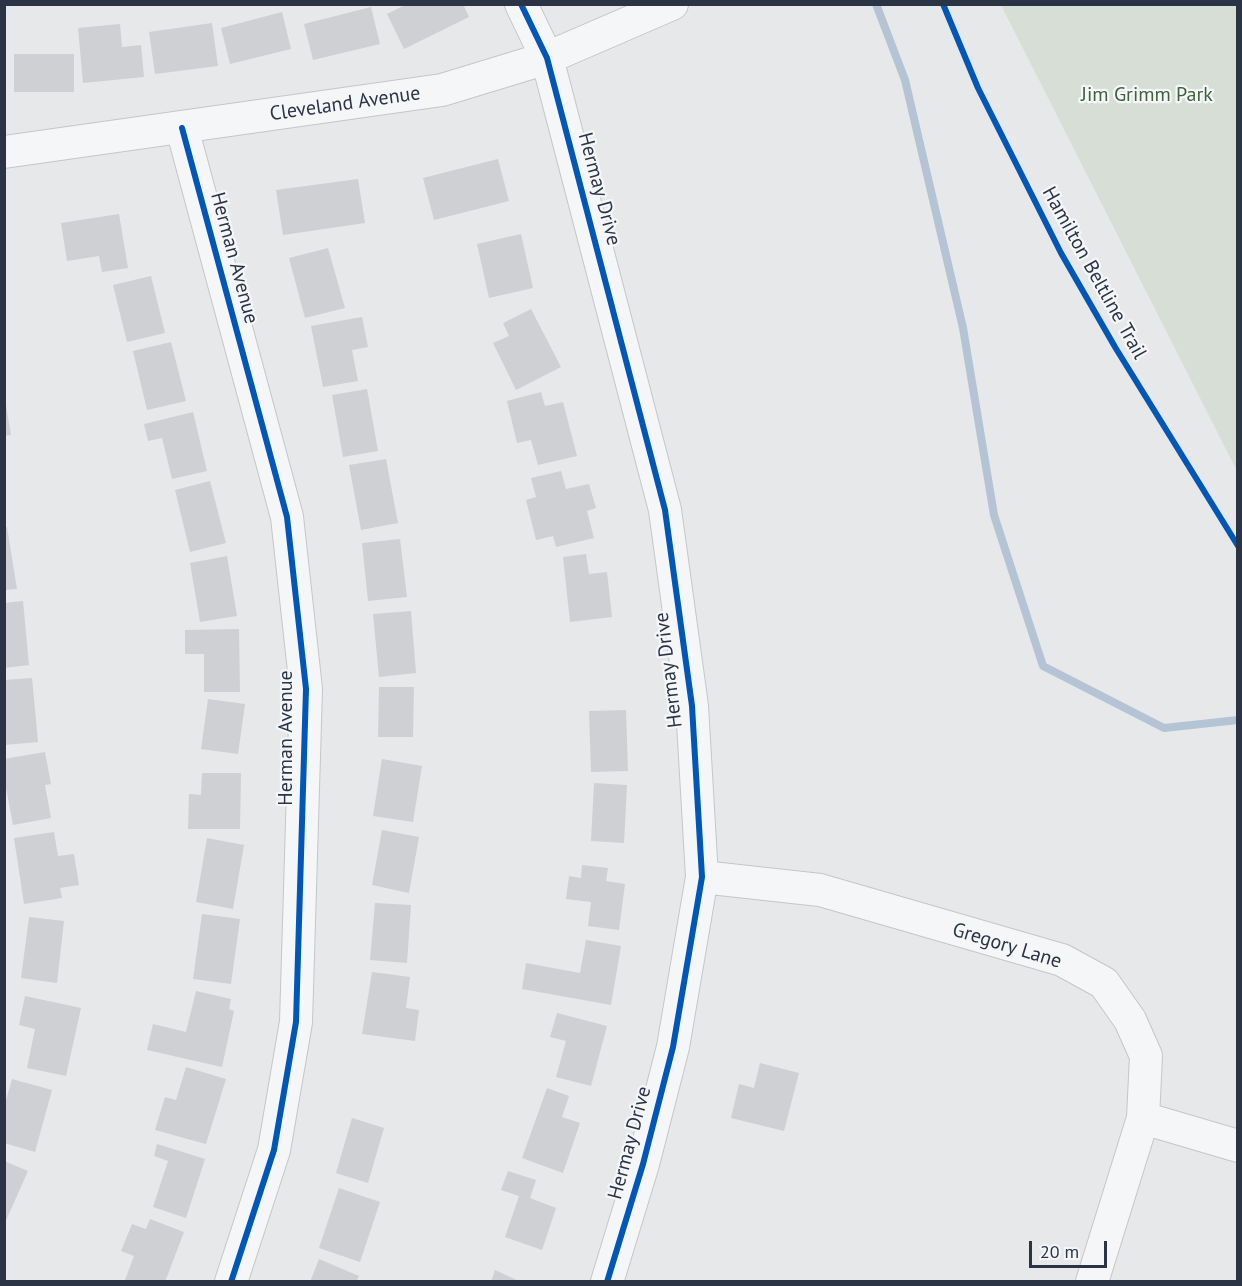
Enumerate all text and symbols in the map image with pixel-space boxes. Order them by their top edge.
street label: Cleveland Avenue [268,82,422,126]
park label: Jim Grimm Park [1081,83,1213,107]
street label: Hermay Drive [572,130,626,248]
street label: Hamilton Beltline Trail [1037,183,1151,363]
street label: Herman Avenue [205,190,263,326]
street label: Hermay Drive [650,611,688,729]
street label: Herman Avenue [274,670,298,806]
street label: Gregory Lane [950,918,1064,974]
street label: Hermay Drive [603,1084,657,1202]
scale bar [1032,1229,1110,1267]
text: 20 m [1040,1240,1079,1263]

